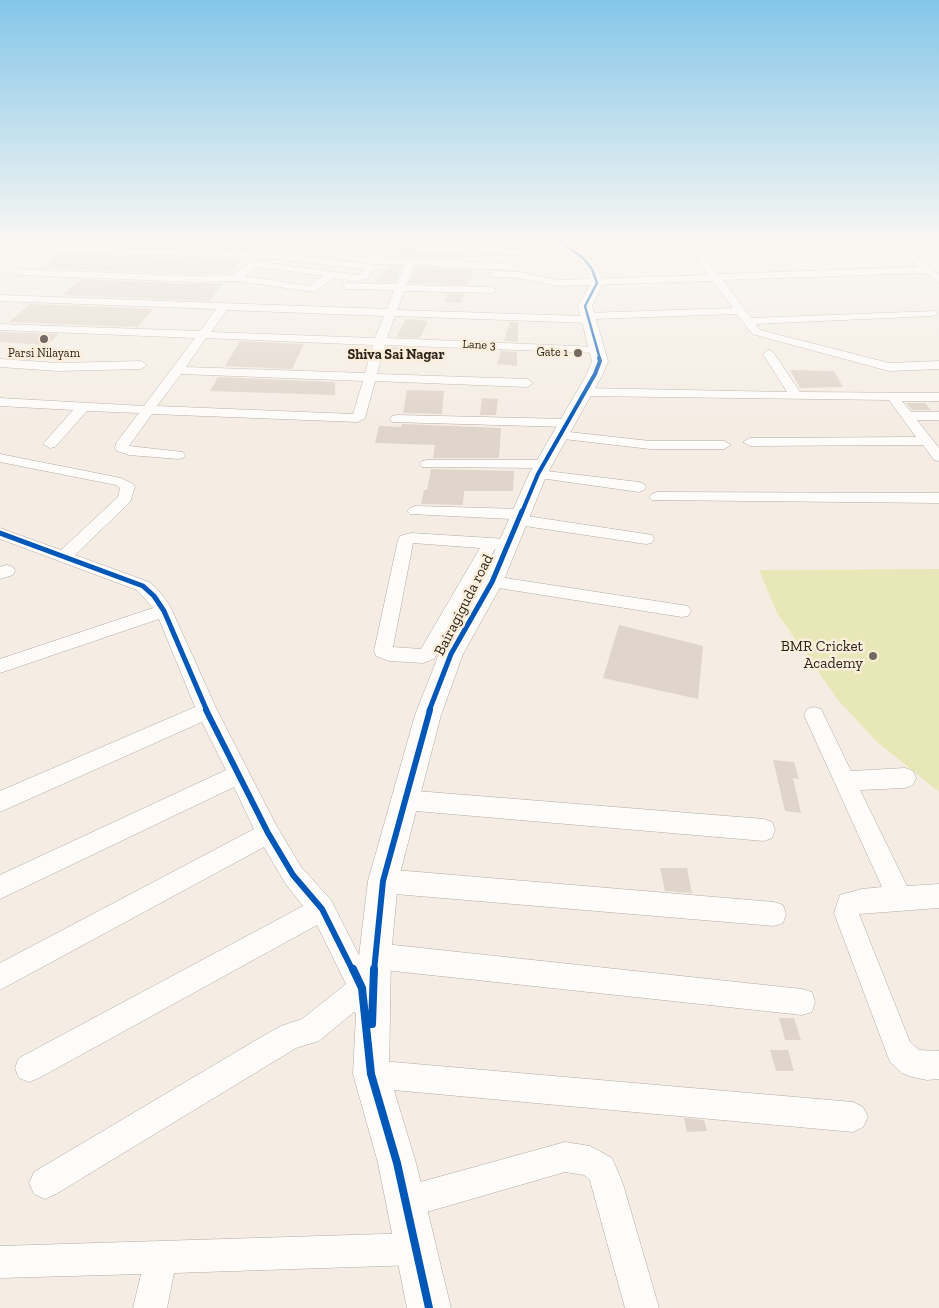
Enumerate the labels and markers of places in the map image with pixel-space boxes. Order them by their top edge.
marker: Parsi Nilayam [38,333,50,345]
place label: Gate 1 [536,346,568,360]
place label: Parsi Nilayam [8,347,80,361]
marker: Gate 1 [572,347,584,359]
place label: BMR Cricket Academy [781,638,863,673]
marker: BMR Cricket Academy [867,650,879,662]

